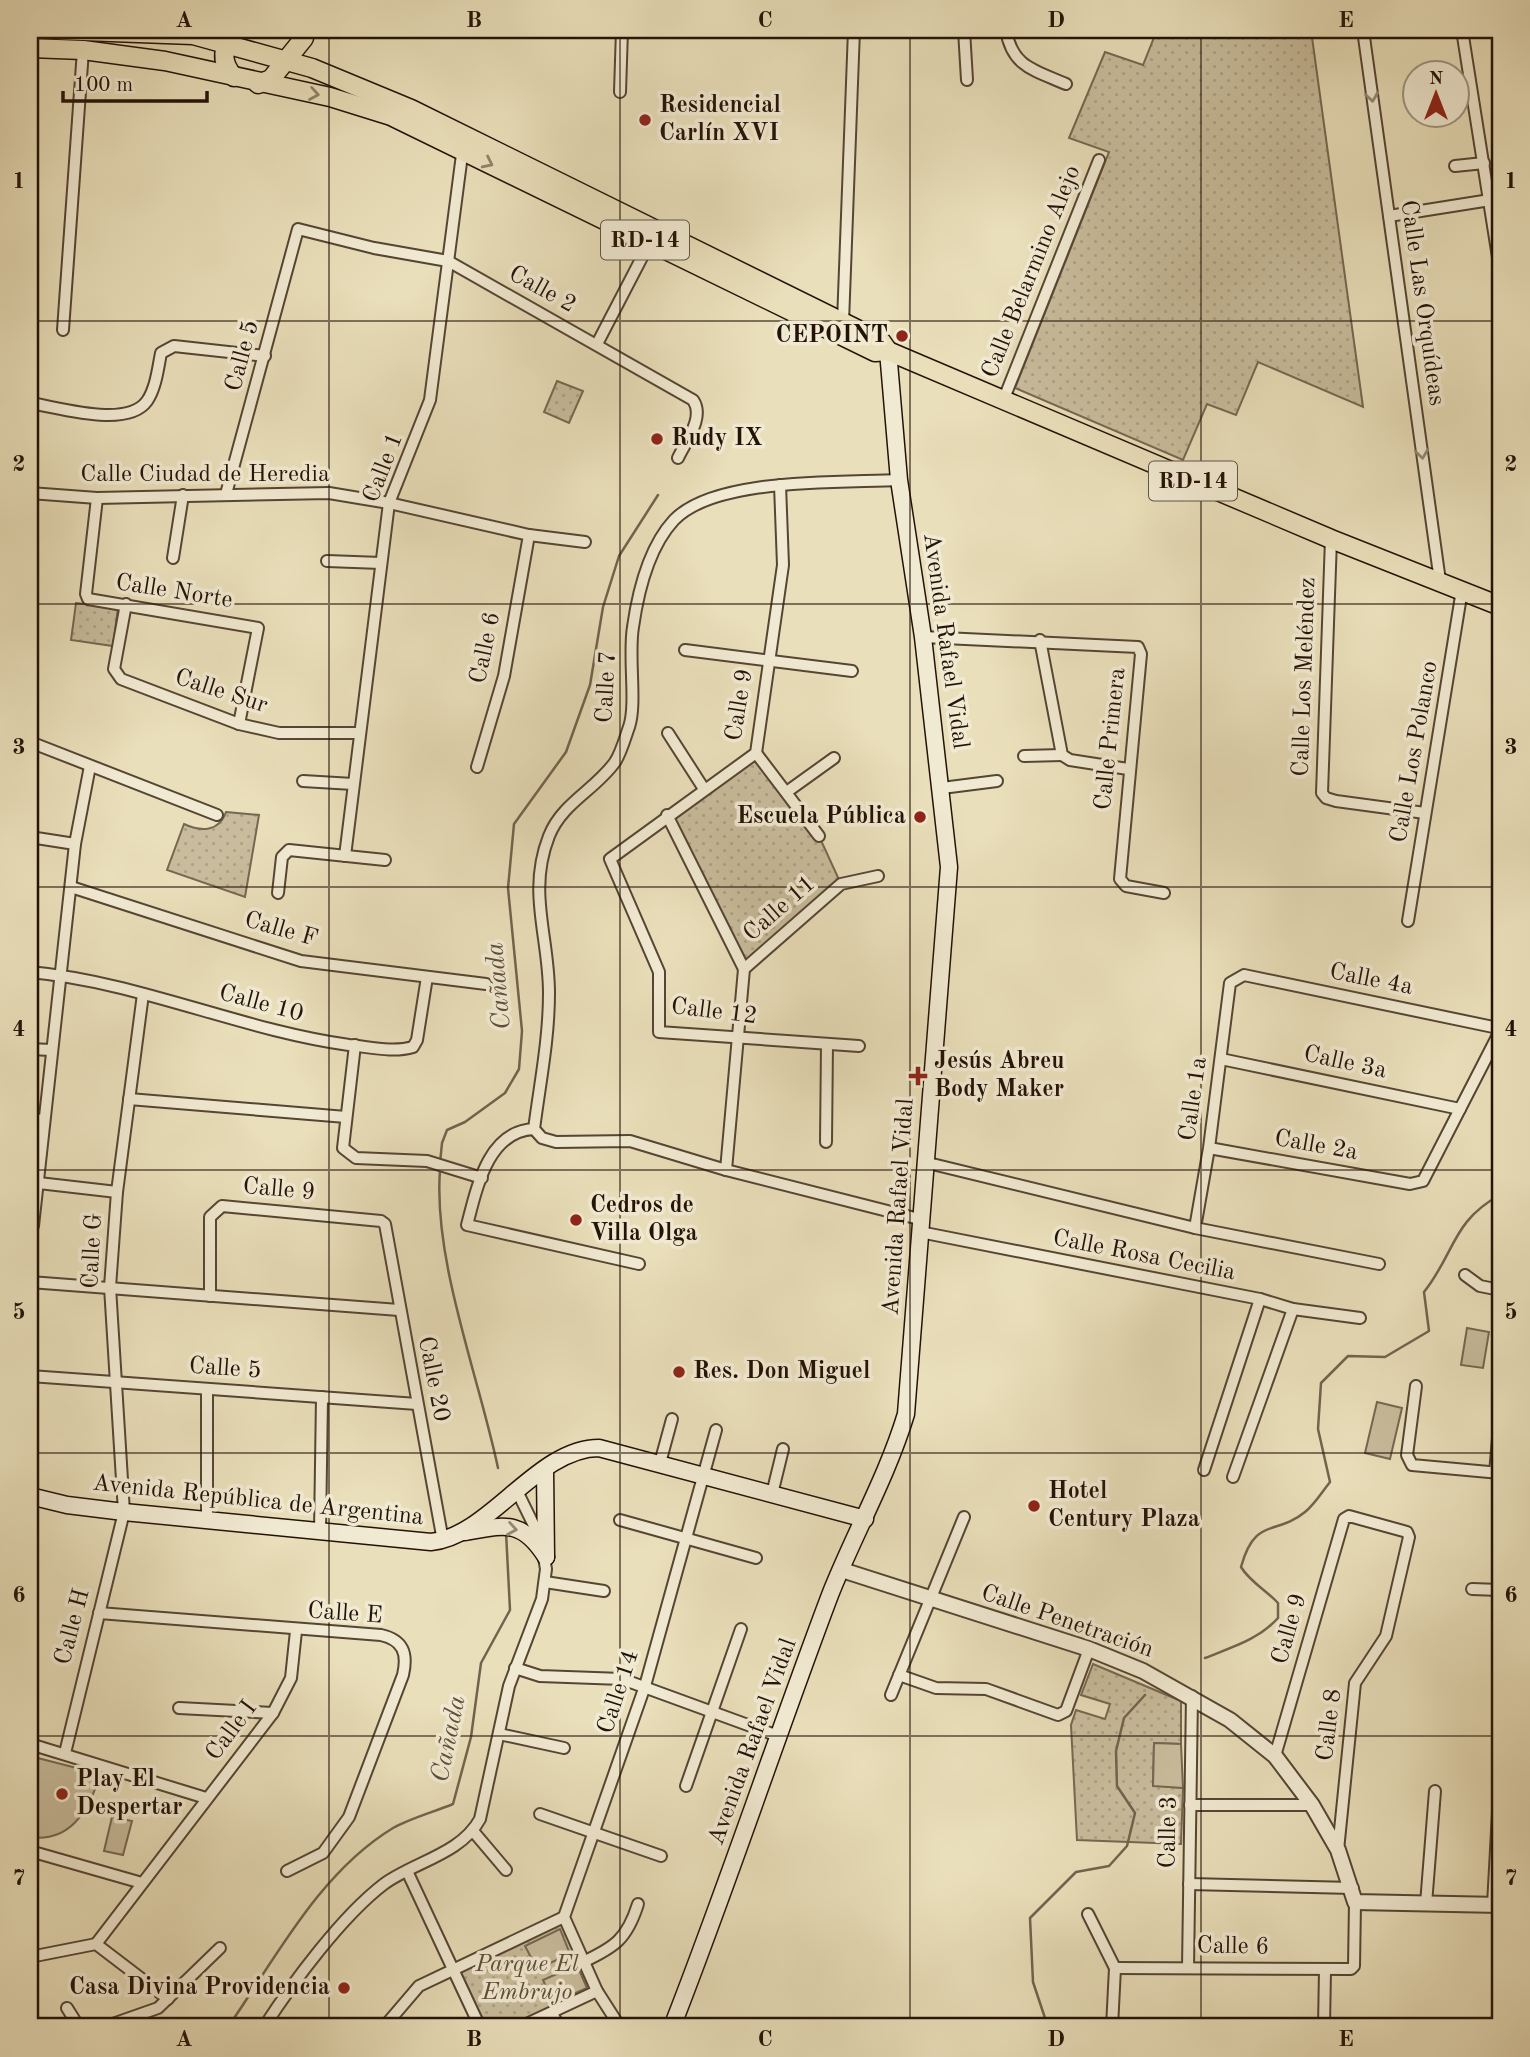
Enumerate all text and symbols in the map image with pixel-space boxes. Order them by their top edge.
text: A [175,9,193,32]
text: B [466,9,482,32]
text: C [757,9,773,32]
text: D [1047,9,1065,32]
text: E [1338,9,1354,32]
scale bar [63,60,206,104]
north arrow [1400,60,1470,130]
text: N [1429,70,1444,89]
text: 100 m [74,75,133,96]
one-way arrow [308,86,320,101]
one-way arrow [1365,91,1380,103]
place label: Residencial Carlín XVI [659,94,781,146]
marker: Residencial Carlín XVI [637,112,653,128]
one-way arrow [481,155,493,169]
street label: Calle Belarmino Alejo [978,162,1086,382]
text: 1 [12,170,26,193]
text: 1 [1504,170,1518,193]
street label: Calle Las Orquídeas [1396,199,1448,407]
road number: RD-14 [601,220,689,260]
street label: Calle 2 [504,262,580,318]
street label: Calle 5 [222,318,264,394]
place label: CEPOINT [776,324,888,348]
marker: CEPOINT [894,328,910,344]
place label: Rudy IX [671,427,763,451]
street label: Calle 1 [360,430,408,506]
marker: Rudy IX [649,431,665,447]
one-way arrow [1415,448,1430,460]
text: 2 [12,453,26,476]
text: 2 [1504,453,1518,476]
road number: RD-14 [1149,461,1237,500]
street label: Calle Ciudad de Heredia [80,463,330,487]
street label: Avenida Rafael Vidal [918,531,972,751]
street label: Calle Norte [114,571,234,613]
street label: Calle Los Meléndez [1290,577,1320,777]
street label: Calle 6 [467,610,505,686]
street label: Calle 7 [593,650,621,724]
street label: Calle Los Polanco [1387,659,1443,845]
street label: Calle Sur [172,666,271,718]
street label: Calle Primera [1092,666,1130,811]
street label: Calle 9 [722,667,758,743]
text: 3 [12,736,26,759]
text: 3 [1504,736,1518,759]
place label: Escuela Pública [736,805,906,829]
marker: Escuela Pública [912,809,928,825]
street label: Calle 11 [739,872,821,946]
street label: Calle F [242,908,320,952]
water label: Cañada [482,941,516,1031]
street label: Calle 4a [1327,960,1415,1000]
street label: Calle 10 [216,981,306,1027]
street label: Calle 12 [670,995,758,1029]
text: 4 [12,1018,26,1041]
text: 4 [1504,1018,1518,1041]
street label: Calle 3a [1301,1042,1389,1084]
place label: Jesús Abreu Body Maker [934,1050,1065,1102]
street label: Calle 1a [1176,1055,1212,1142]
marker: Jesús Abreu Body Maker [908,1066,928,1086]
street label: Avenida Rafael Vidal [879,1098,919,1316]
street label: Calle 2a [1272,1127,1360,1165]
street label: Calle 9 [242,1175,316,1205]
place label: Cedros de Villa Olga [590,1194,698,1246]
street label: Calle G [79,1212,107,1290]
marker: Cedros de Villa Olga [568,1212,584,1228]
street label: Calle Rosa Cecilia [1051,1227,1238,1286]
text: 5 [12,1301,26,1324]
text: 5 [1504,1301,1518,1324]
street label: Calle 20 [413,1334,453,1424]
street label: Calle 5 [188,1354,262,1384]
place label: Res. Don Miguel [693,1360,870,1384]
marker: Res. Don Miguel [671,1364,687,1380]
street label: Avenida República de Argentina [91,1472,425,1530]
place label: Hotel Century Plaza [1048,1480,1200,1532]
marker: Hotel Century Plaza [1026,1498,1042,1514]
one-way arrow [505,1520,517,1535]
street label: Calle Penetración [978,1581,1156,1663]
text: 6 [12,1584,26,1607]
text: 6 [1504,1584,1518,1607]
street label: Calle H [51,1586,95,1668]
street label: Calle 9 [1268,1591,1312,1667]
street label: Calle E [307,1599,383,1629]
street label: Avenida Rafael Vidal [704,1636,802,1848]
street label: Calle 14 [594,1647,644,1737]
street label: Calle 8 [1314,1688,1346,1762]
water label: Cañada [427,1693,471,1785]
street label: Calle I [202,1697,262,1765]
place label: Play El Despertar [76,1768,183,1820]
marker: Play El Despertar [54,1786,70,1802]
street label: Calle 3 [1156,1796,1182,1868]
text: 7 [12,1867,26,1890]
text: 7 [1504,1867,1518,1890]
street label: Calle 6 [1197,1934,1269,1960]
park label: Parque El Embrujo [474,1953,579,2005]
place label: Casa Divina Providencia [69,1976,330,2000]
marker: Casa Divina Providencia [336,1980,352,1996]
text: A [175,2028,193,2051]
text: B [466,2028,482,2051]
text: C [757,2028,773,2051]
text: D [1047,2028,1065,2051]
text: E [1338,2028,1354,2051]

